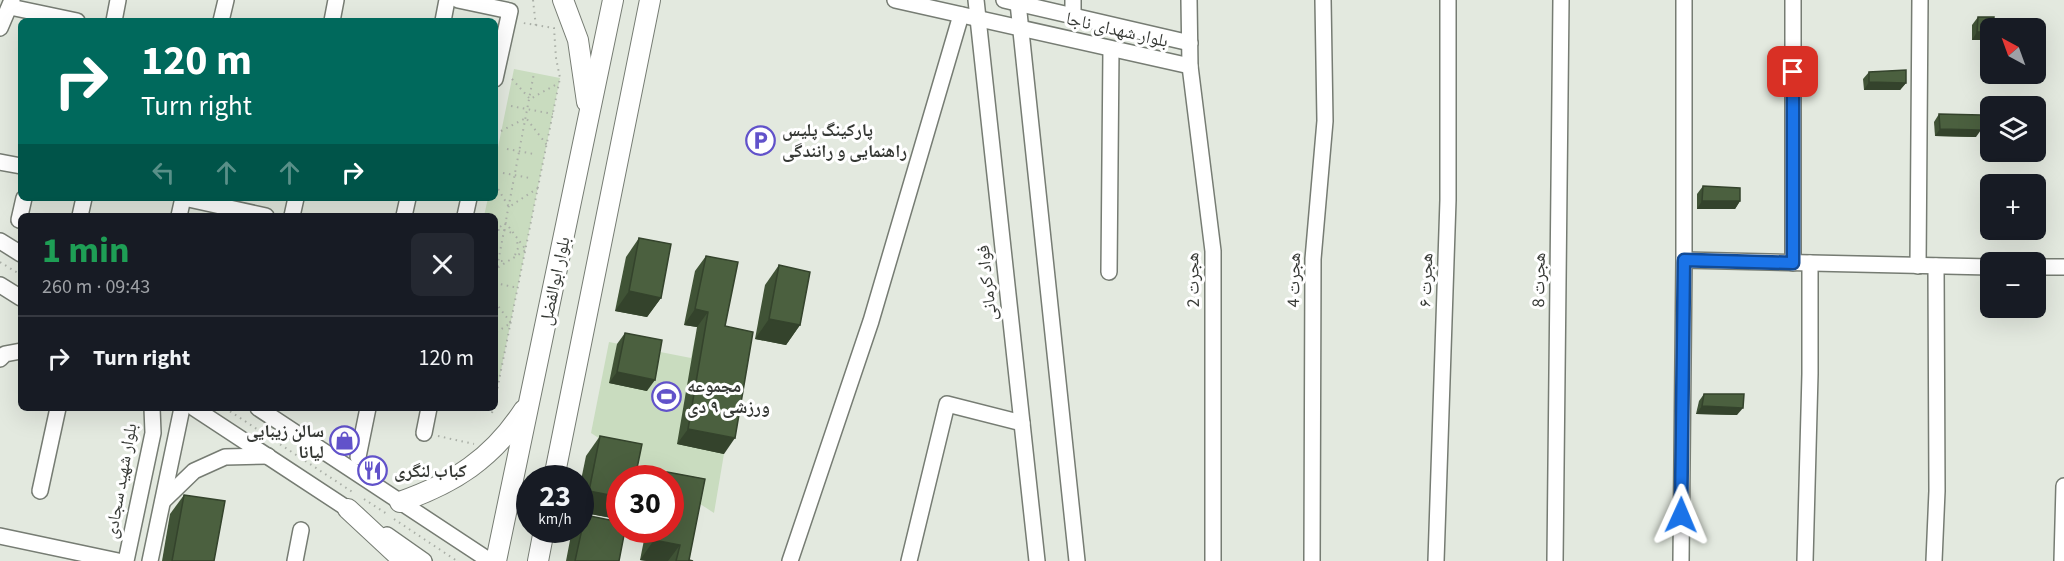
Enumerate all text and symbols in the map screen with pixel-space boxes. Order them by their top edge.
street label: بلوار شهدای ناجا [1063,6,1171,54]
north arrow [1980,18,2046,84]
map controls [1980,18,2046,318]
text: 120 m [141,31,252,91]
icon: right [42,42,120,120]
pin [1767,46,1818,97]
icon: arrive [1776,55,1809,88]
text: Turn right [141,87,252,126]
button: layers [1980,96,2046,162]
place label: پارکینگ پلیس راهنمایی و رانندگی [782,118,907,164]
parking icon: پارکینگ پلیس راهنمایی و رانندگی [745,124,777,156]
icon: left [147,156,180,189]
icon: ahead [210,156,243,189]
icon: ahead [273,156,306,189]
icon: right [336,156,369,189]
button: + [1980,174,2046,240]
text: 1 min [42,225,130,276]
button: close [411,233,474,296]
street label: بلوار ابوالفضل [533,234,577,328]
street label: فواد کرمانی [971,244,1003,322]
street label: هجرت 2 [1180,252,1206,308]
street label: هجرت 4 [1281,252,1307,308]
street label: هجرت 8 [1526,252,1552,308]
button: − [1980,252,2046,318]
street label: هجرت ۶ [1413,253,1439,307]
text: 260 m · 09:43 [42,273,150,301]
icon: right [42,342,75,375]
text: Turn right [93,342,190,374]
text: 120 m [419,342,474,374]
place label: مجموعه ورزشی ۹ دی [687,374,770,420]
sports icon: مجموعه ورزشی ۹ دی [650,380,682,412]
place label: سالن زیبایی لیانا [246,419,324,465]
street label: بلوار شهید سجادی [99,421,143,541]
shop icon: سالن زیبایی لیانا [329,425,361,457]
restaurant icon: کباب لنگری [357,455,389,487]
place label: کباب لنگری [394,459,467,484]
speed limit sign: 30 [606,465,684,543]
text: 23 [539,475,571,518]
position arrow [1649,483,1713,547]
text: km/h [538,509,572,530]

